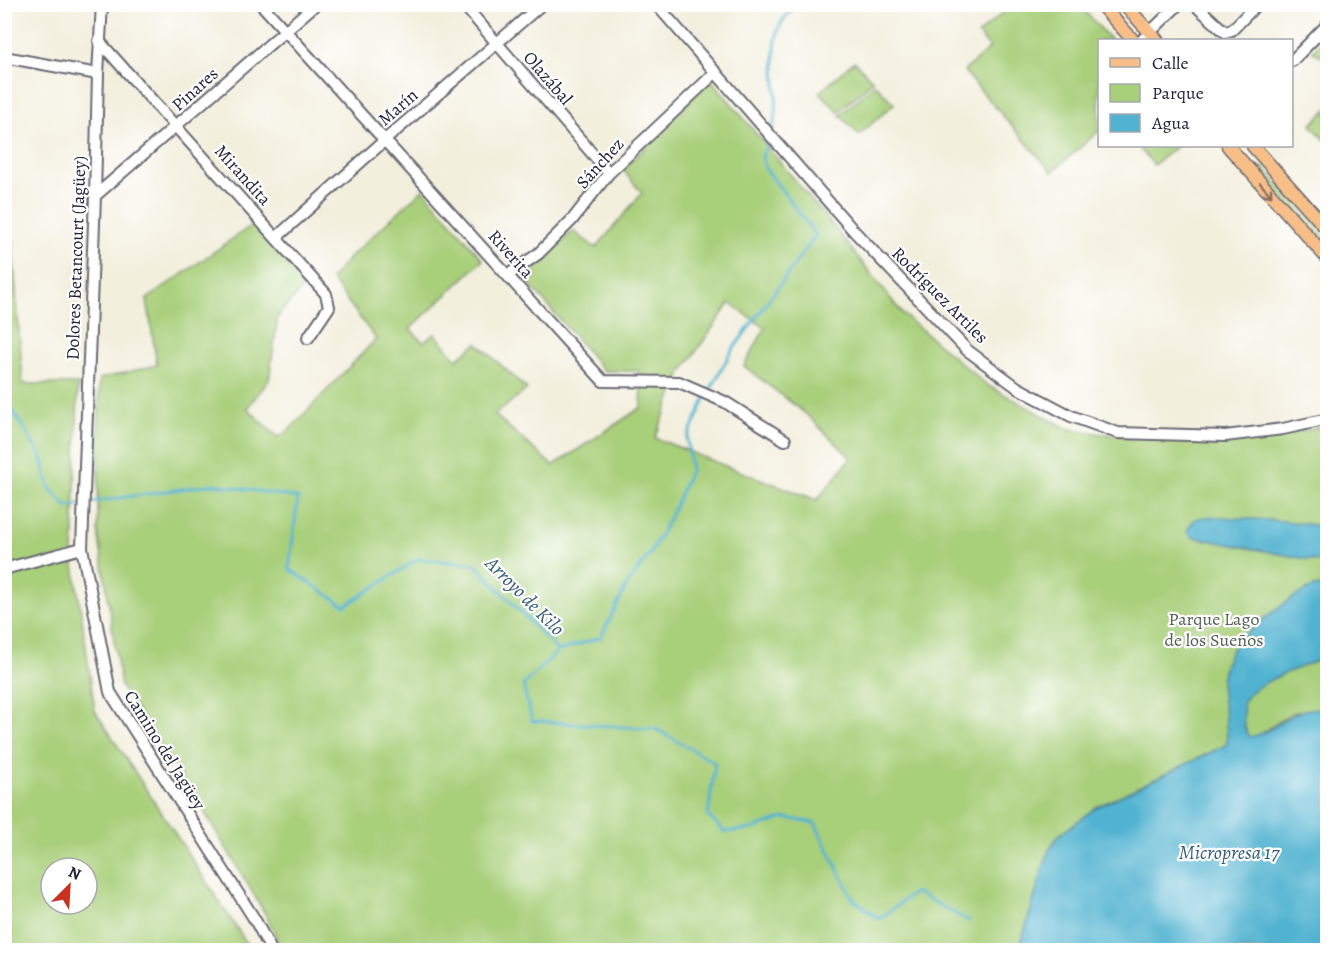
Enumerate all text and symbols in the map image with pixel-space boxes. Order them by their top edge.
legend [1098,39,1293,147]
street label: Olazábal [518,46,578,110]
text: Calle [1152,51,1189,75]
street label: Pinares [166,62,224,116]
text: Parque [1152,81,1204,105]
street label: Marín [373,83,423,131]
text: Agua [1151,111,1190,135]
street label: Sánchez [571,132,629,194]
street label: Mirandita [209,139,277,211]
street label: Dolores Betancourt (Jagüey) [60,155,92,361]
one-way arrow [1259,182,1273,197]
street label: Riverita [483,224,540,284]
street label: Rodríguez Artiles [886,241,994,349]
water label: Arroyo de Kilo [479,550,571,642]
park label: Parque Lago de los Sueños [1164,607,1264,652]
street label: Camino del Jagüey [119,686,212,815]
water label: Micropresa 17 [1179,839,1280,866]
north arrow [39,856,99,916]
text: N [65,861,85,886]

